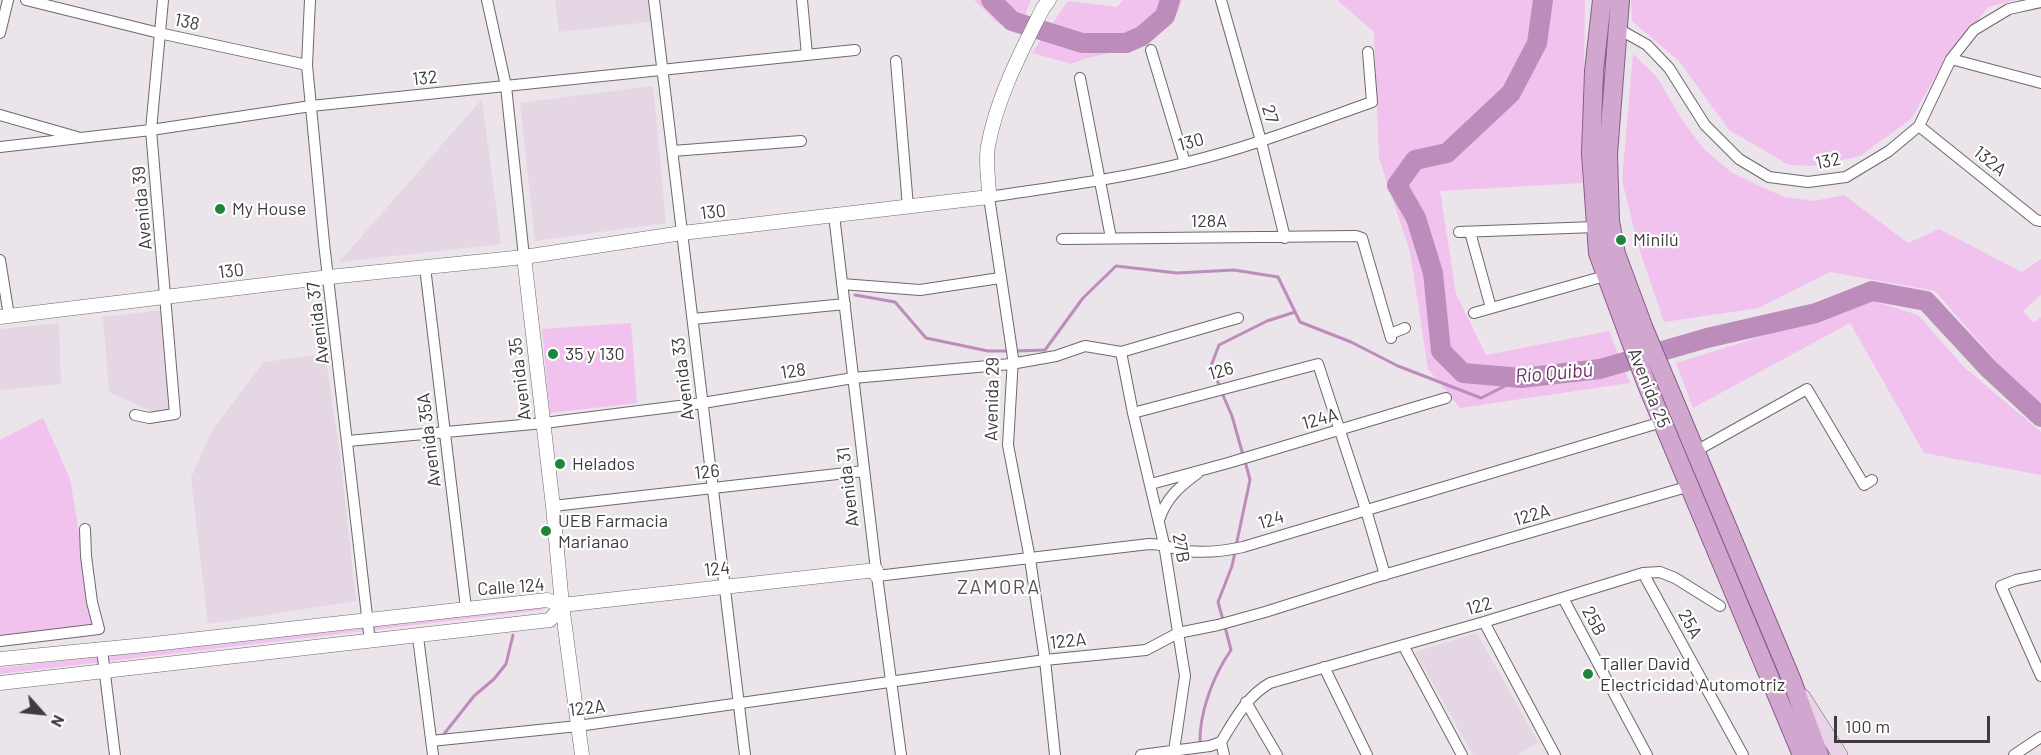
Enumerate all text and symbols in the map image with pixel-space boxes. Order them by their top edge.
street label: 138 [173,9,201,35]
street label: 132 [411,66,439,90]
street label: 27 [1257,102,1283,126]
street label: 130 [1176,128,1206,156]
street label: 132A [1969,141,2011,181]
street label: 132 [1813,148,1843,174]
street label: Avenida 39 [128,165,156,251]
place label: My House [232,198,306,220]
street label: 130 [699,200,727,224]
marker: My House [213,202,227,216]
street label: 128A [1191,210,1227,232]
place label: Minilú [1633,229,1679,251]
marker: Minilú [1614,233,1628,247]
street label: 130 [217,259,245,283]
street label: Avenida 37 [302,281,334,365]
street label: Avenida 35 [504,336,536,422]
street label: Avenida 33 [667,336,699,422]
place label: 35 y 130 [565,343,625,365]
street label: Avenida 25 [1623,345,1675,431]
marker: 35 y 130 [546,347,560,361]
street label: Avenida 29 [980,357,1004,441]
street label: 126 [1206,357,1236,385]
street label: 128 [779,358,807,384]
water label: Río Quibú [1514,358,1594,388]
street label: Avenida 35A [413,392,445,488]
street label: 124A [1299,404,1341,434]
street label: Avenida 31 [832,446,864,528]
place label: Helados [572,453,635,475]
marker: Helados [553,457,567,471]
street label: 126 [693,460,721,484]
street label: 122A [1511,500,1553,530]
street label: 124 [1255,506,1287,534]
place label: UEB Farmacia Marianao [558,510,668,552]
marker: UEB Farmacia Marianao [539,524,553,538]
street label: 27B [1168,532,1194,564]
street label: 124 [703,557,731,581]
street label: Calle 124 [477,574,545,600]
district label: ZAMORA [957,575,1041,599]
street label: 122 [1464,592,1494,620]
street label: 25B [1577,603,1611,639]
street label: 25A [1673,606,1707,642]
street label: 122A [1049,628,1087,654]
place label: Taller David Electricidad Automotriz [1600,653,1785,696]
marker: Taller David Electricidad Automotriz [1581,667,1595,681]
north arrow [12,683,72,743]
street label: 122A [568,695,606,721]
scale bar [1837,704,1993,742]
text: N [48,712,69,730]
text: 100 m [1845,715,1890,737]

